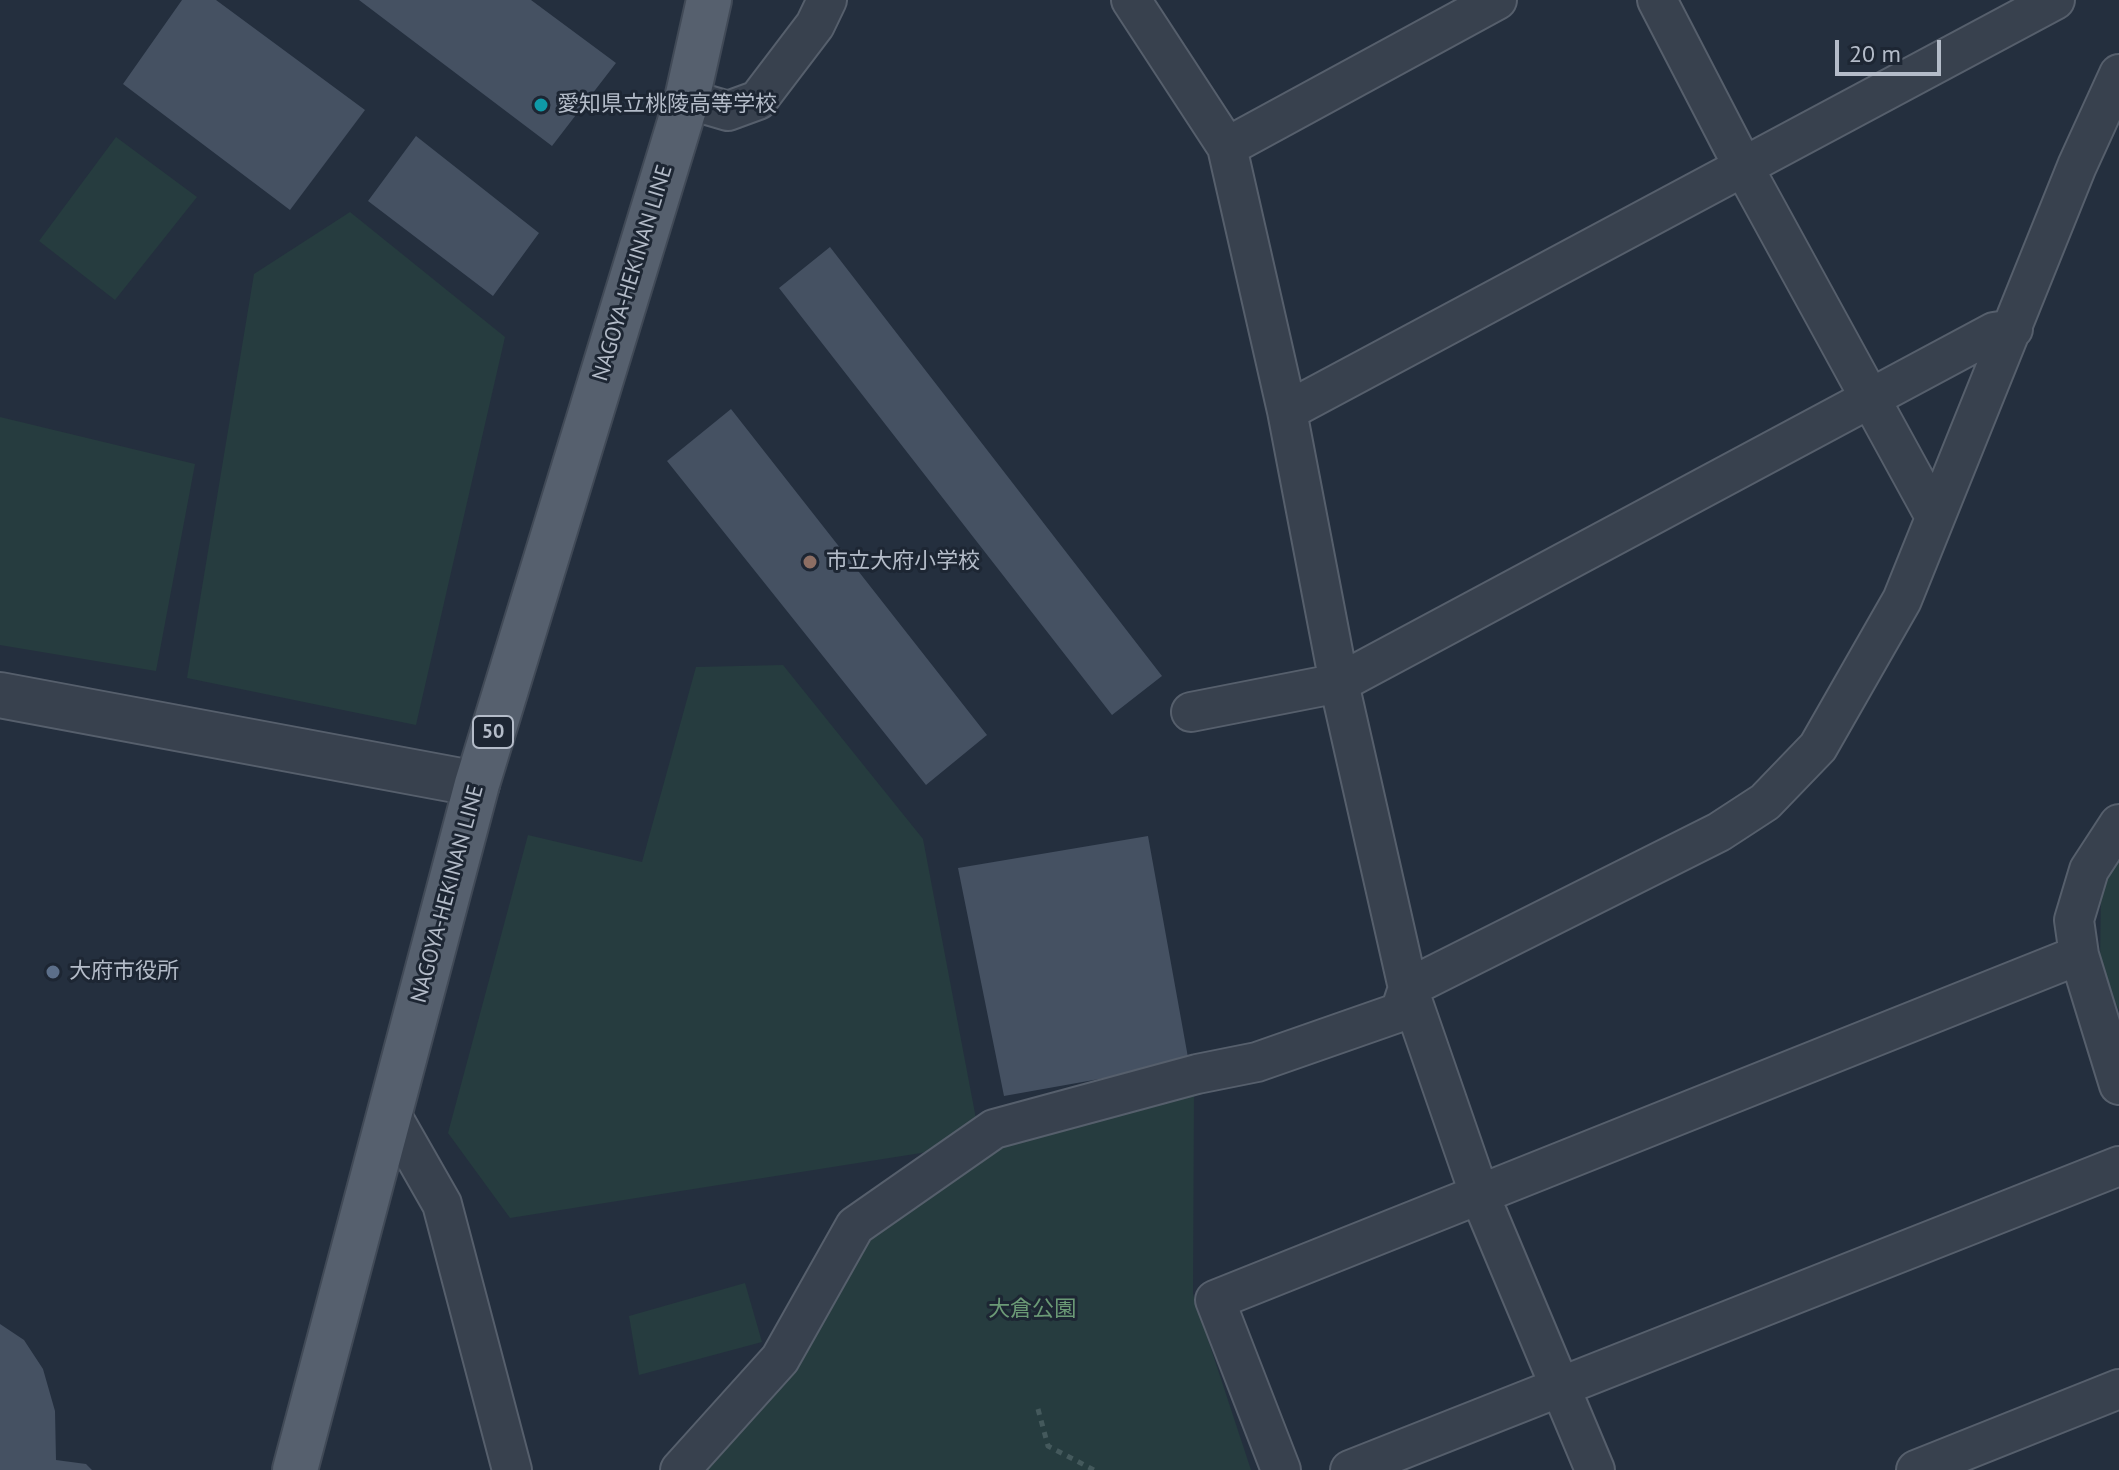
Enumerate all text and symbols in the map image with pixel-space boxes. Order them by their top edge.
scale bar [1839,24,1945,74]
text: 20 m [1849,38,1901,69]
place label: 愛知県立桃陵高等学校 [557,92,777,118]
marker: 愛知県立桃陵高等学校 [532,96,550,114]
street label: NAGOYA-HEKINAN LINE [588,162,678,384]
place label: 市立大府小学校 [826,549,980,575]
marker: 市立大府小学校 [801,553,819,571]
road number: 50 [473,716,513,748]
street label: NAGOYA-HEKINAN LINE [406,782,490,1006]
place label: 大府市役所 [69,959,179,985]
marker: 大府市役所 [44,963,62,981]
park label: 大倉公園 [988,1297,1076,1323]

